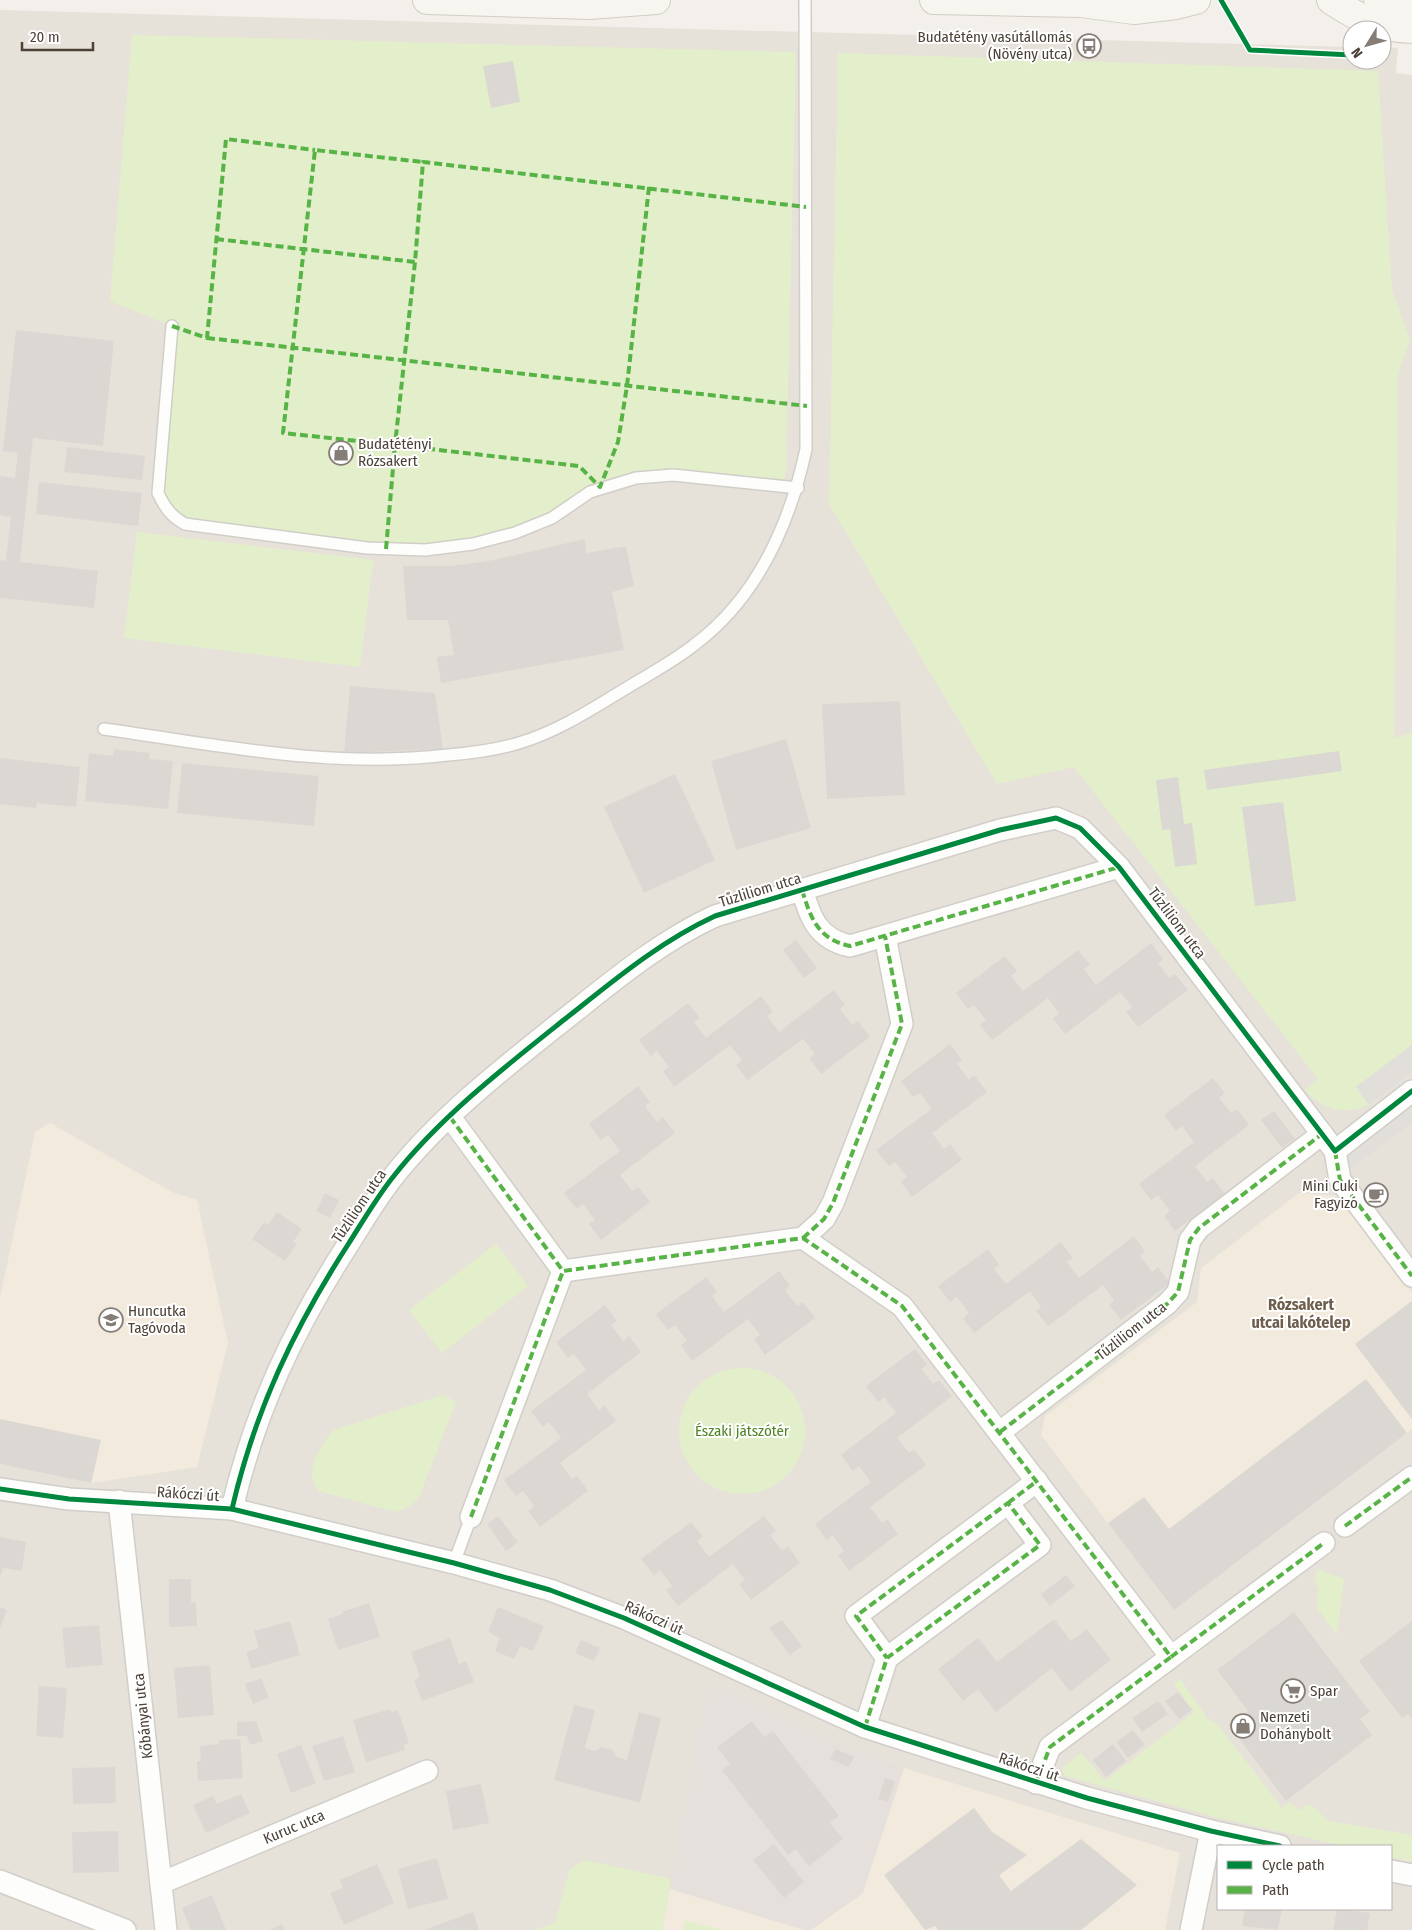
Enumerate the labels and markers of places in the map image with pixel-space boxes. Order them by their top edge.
place label: Budatétény vasútállomás (Növény utca) [917,28,1072,63]
bus stop icon: Budatétény vasútállomás (Növény utca) [1076,33,1102,59]
place label: Budatétényi Rózsakert [358,435,432,470]
shop icon: Budatétényi Rózsakert [328,440,354,466]
place label: Mini Cuki Fagyizó [1302,1177,1358,1212]
cafe icon: Mini Cuki Fagyizó [1363,1182,1389,1208]
place label: Huncutka Tagóvoda [128,1302,186,1337]
school or university icon: Huncutka Tagóvoda [98,1307,124,1333]
supermarket icon: Spar [1280,1678,1306,1704]
place label: Spar [1310,1682,1339,1700]
place label: Nemzeti Dohánybolt [1260,1708,1331,1743]
shop icon: Nemzeti Dohánybolt [1230,1713,1256,1739]

